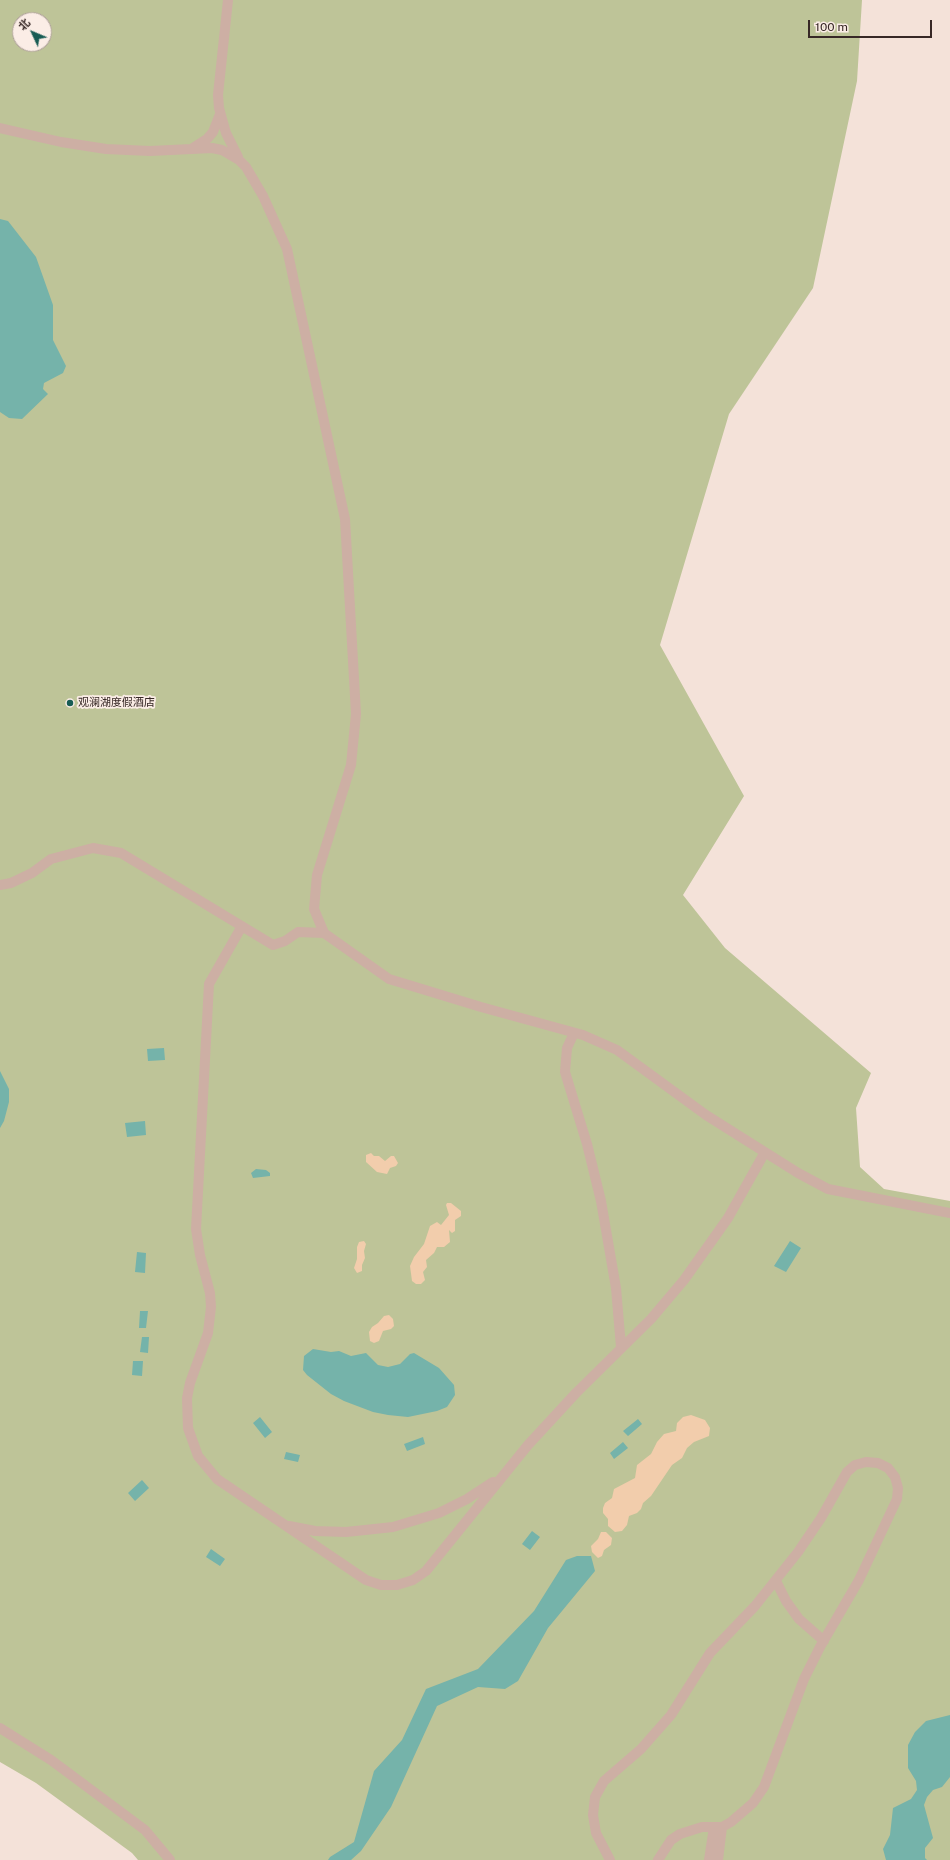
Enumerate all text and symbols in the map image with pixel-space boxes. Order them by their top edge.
north arrow [12,12,52,52]
scale bar [810,12,934,38]
text: 北 [16,16,32,32]
text: 100 m [815,20,848,34]
place label: 观澜湖度假酒店 [78,696,155,710]
marker: 观澜湖度假酒店 [65,698,75,708]

